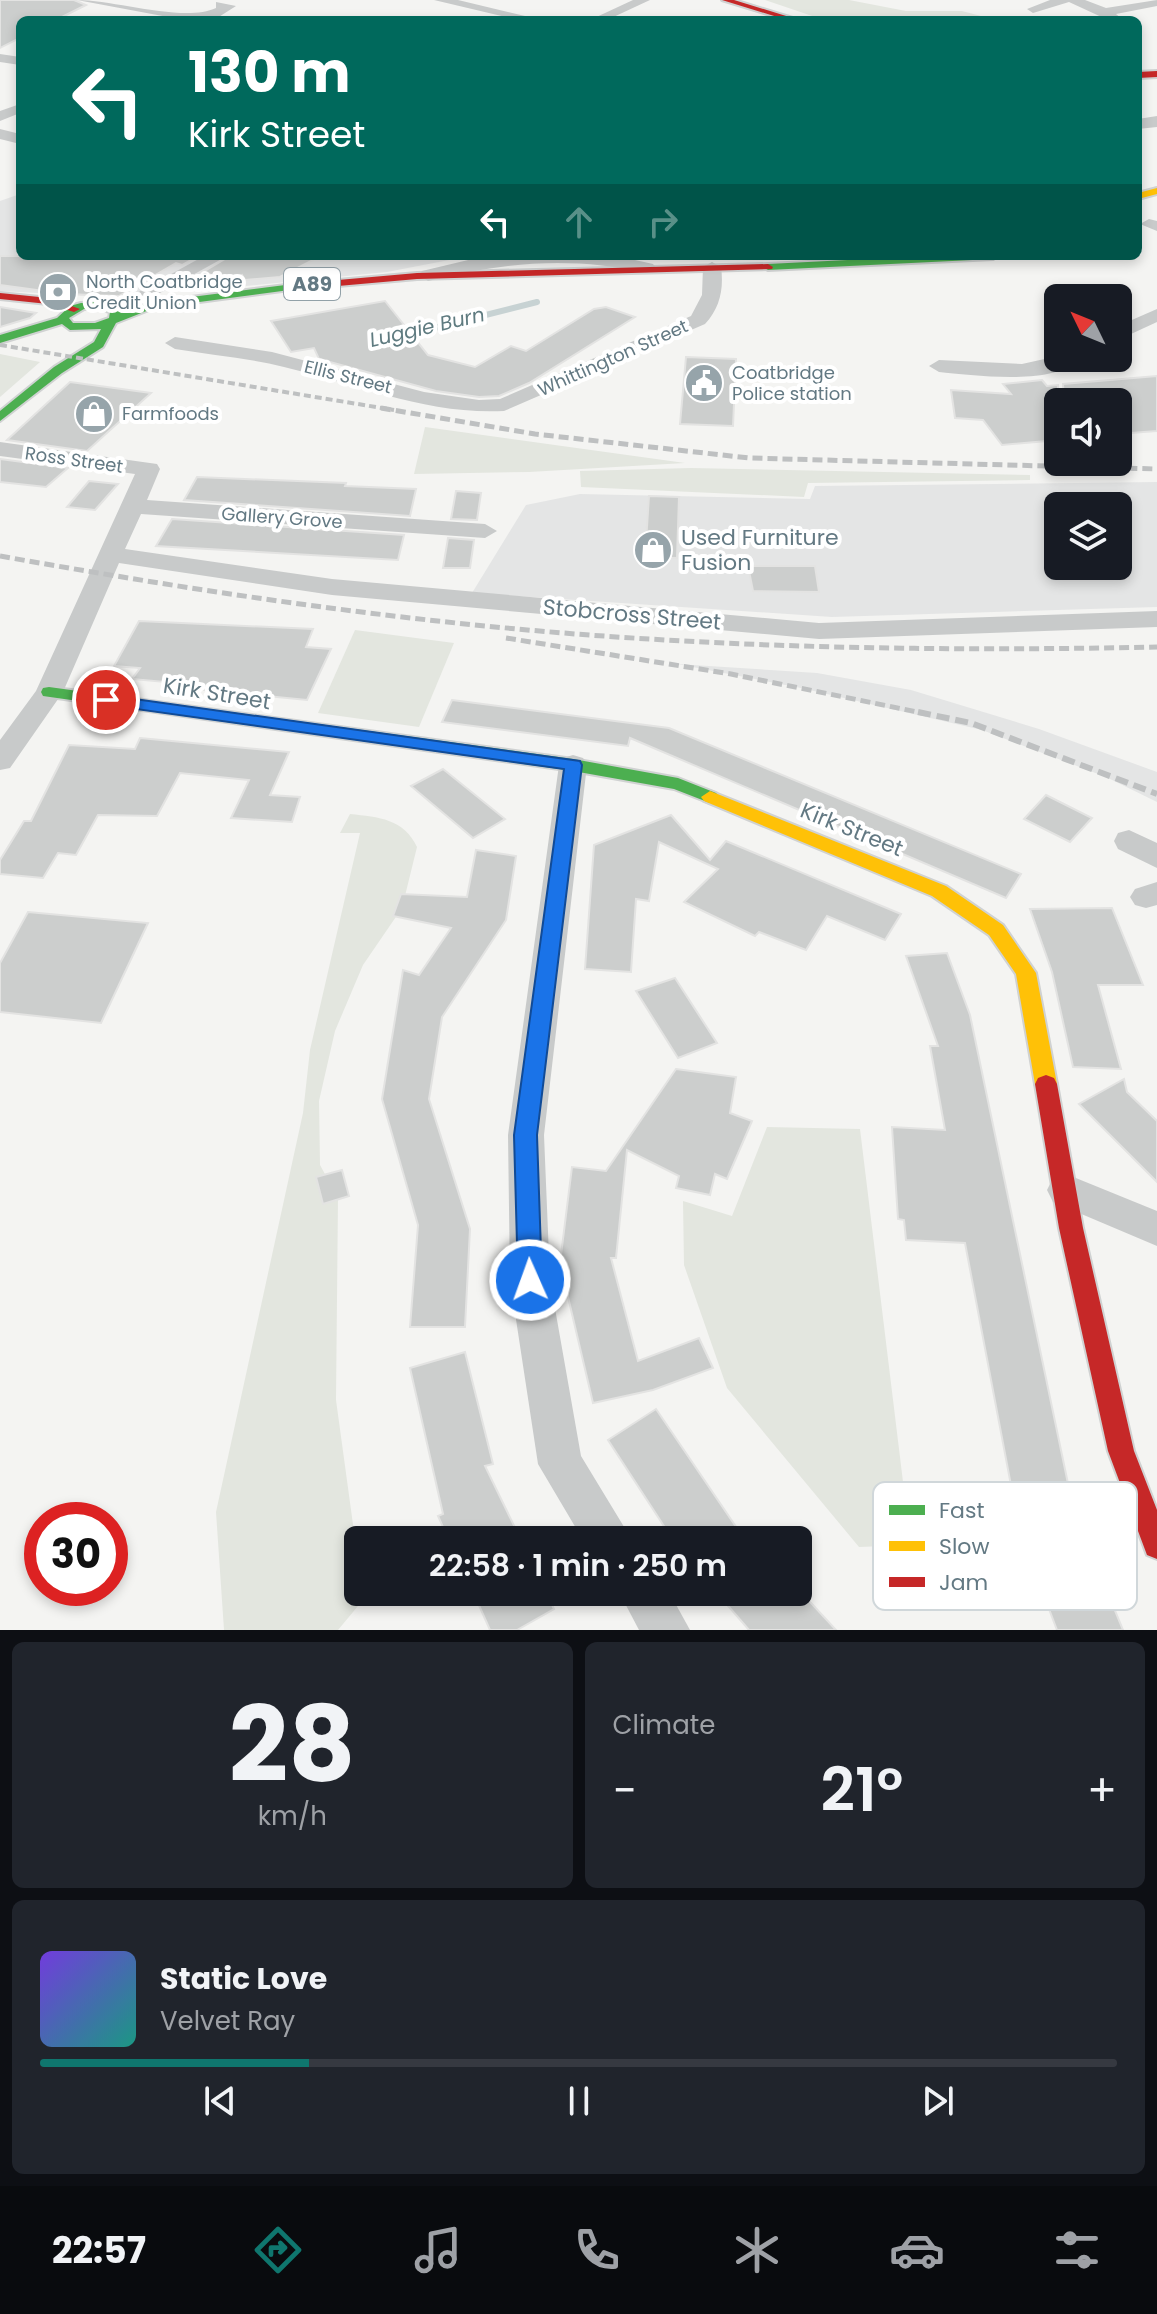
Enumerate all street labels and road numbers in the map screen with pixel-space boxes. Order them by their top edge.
road number: A89 [284,268,340,300]
street label: Whittington Street [534,313,692,402]
street label: Ellis Street [302,354,395,399]
street label: Ross Street [23,440,125,479]
street label: Gallery Grove [221,501,343,534]
street label: Stobcross Street [542,591,722,638]
street label: Kirk Street [161,670,273,717]
street label: Kirk Street [796,795,908,864]

